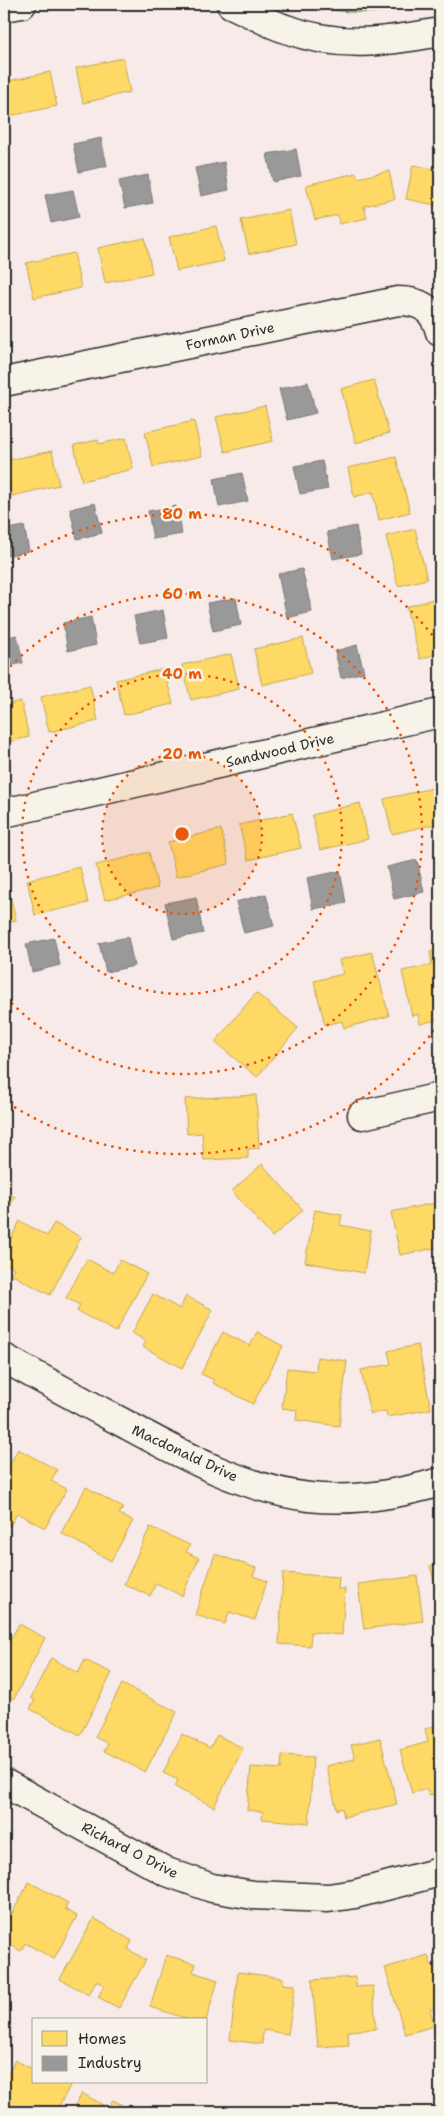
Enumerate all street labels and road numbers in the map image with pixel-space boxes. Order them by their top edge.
street label: Forman Drive [184,318,276,354]
street label: Sandwood Drive [224,729,336,771]
street label: Macdonald Drive [129,1421,241,1486]
street label: Richard O Drive [79,1818,181,1882]

